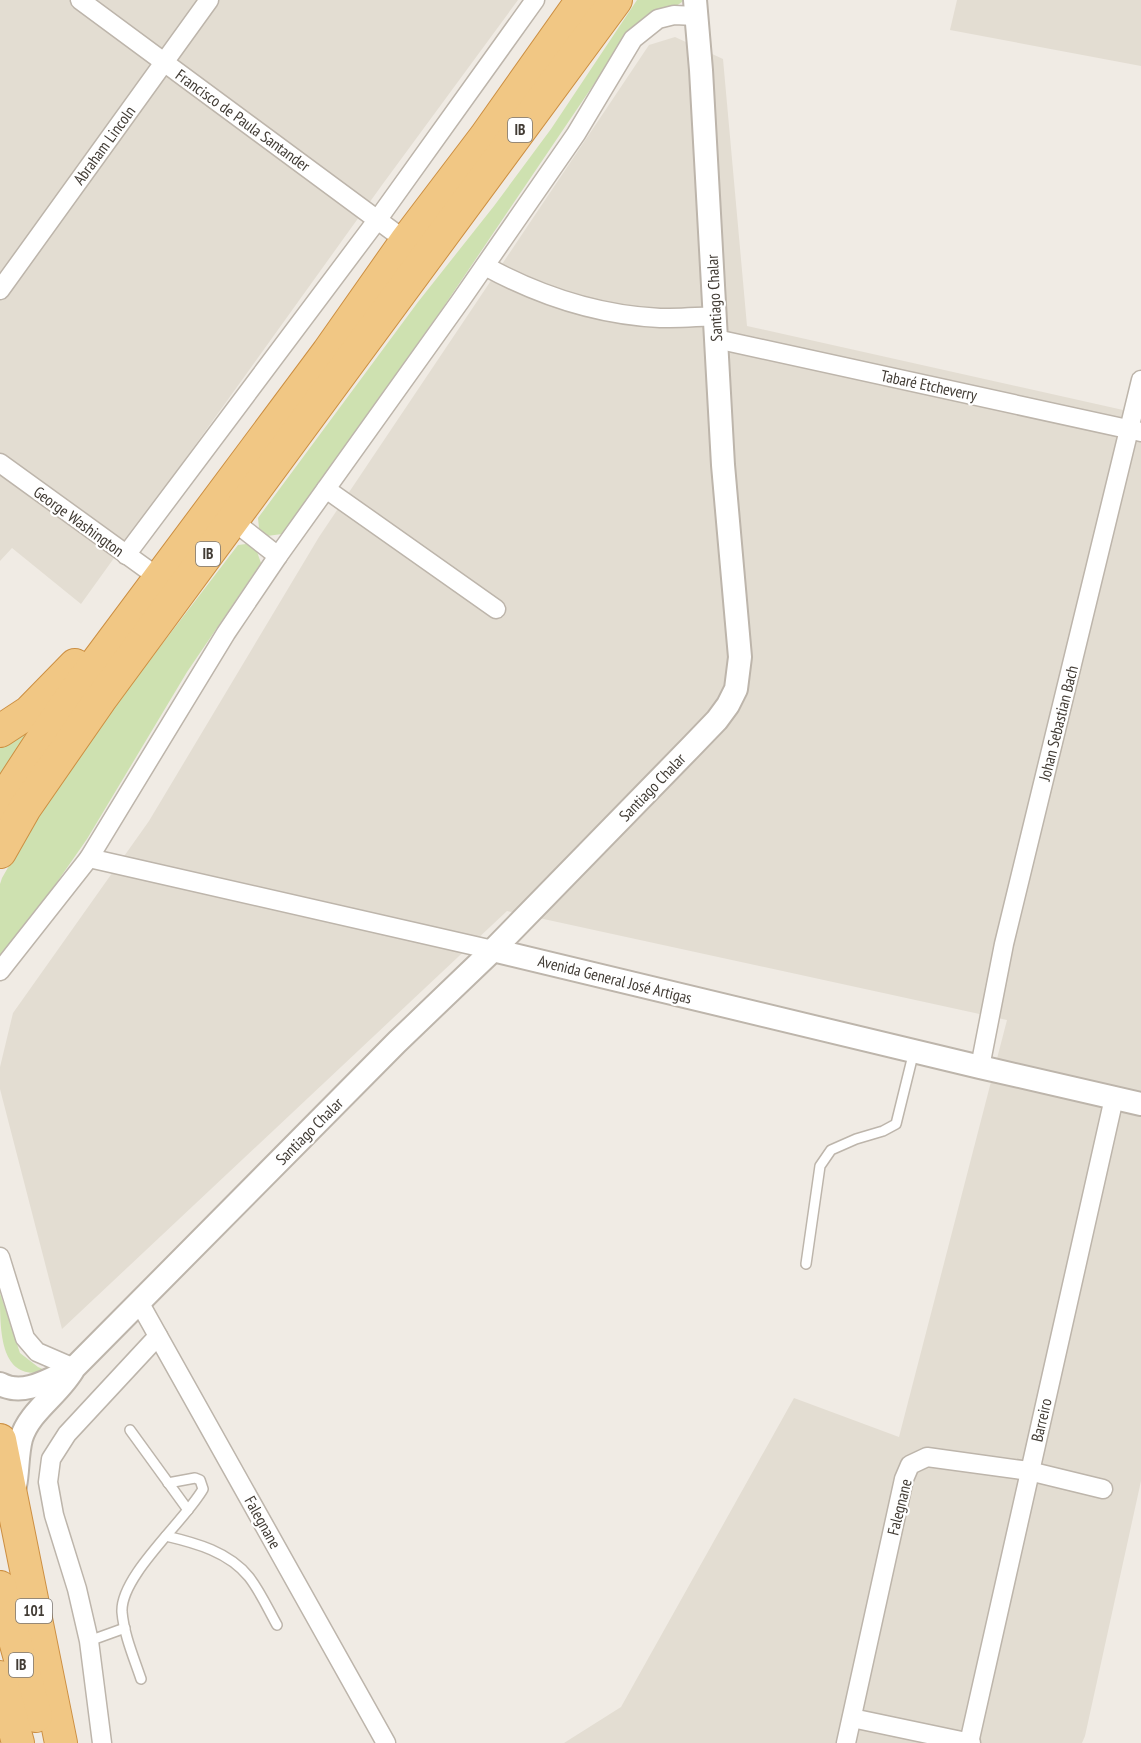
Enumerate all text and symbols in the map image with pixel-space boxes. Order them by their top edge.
street label: Francisco de Paula Santander [172,65,315,176]
street label: Abraham Lincoln [69,102,139,188]
road number: IB [508,118,532,142]
street label: Santiago Chalar [702,253,726,342]
street label: Tabaré Etcheverry [879,365,979,405]
street label: George Washington [30,481,128,561]
road number: IB [196,542,220,566]
street label: Johan Sebastian Bach [1034,663,1082,784]
street label: Santiago Chalar [615,748,690,825]
street label: Avenida General José Artigas [536,950,694,1008]
street label: Santiago Chalar [271,1093,347,1169]
street label: Barreiro [1026,1396,1056,1444]
street label: Falegnane [882,1477,916,1537]
street label: Falegnane [240,1492,286,1552]
road number: 101 [16,1599,52,1623]
road number: IB [9,1653,33,1677]

